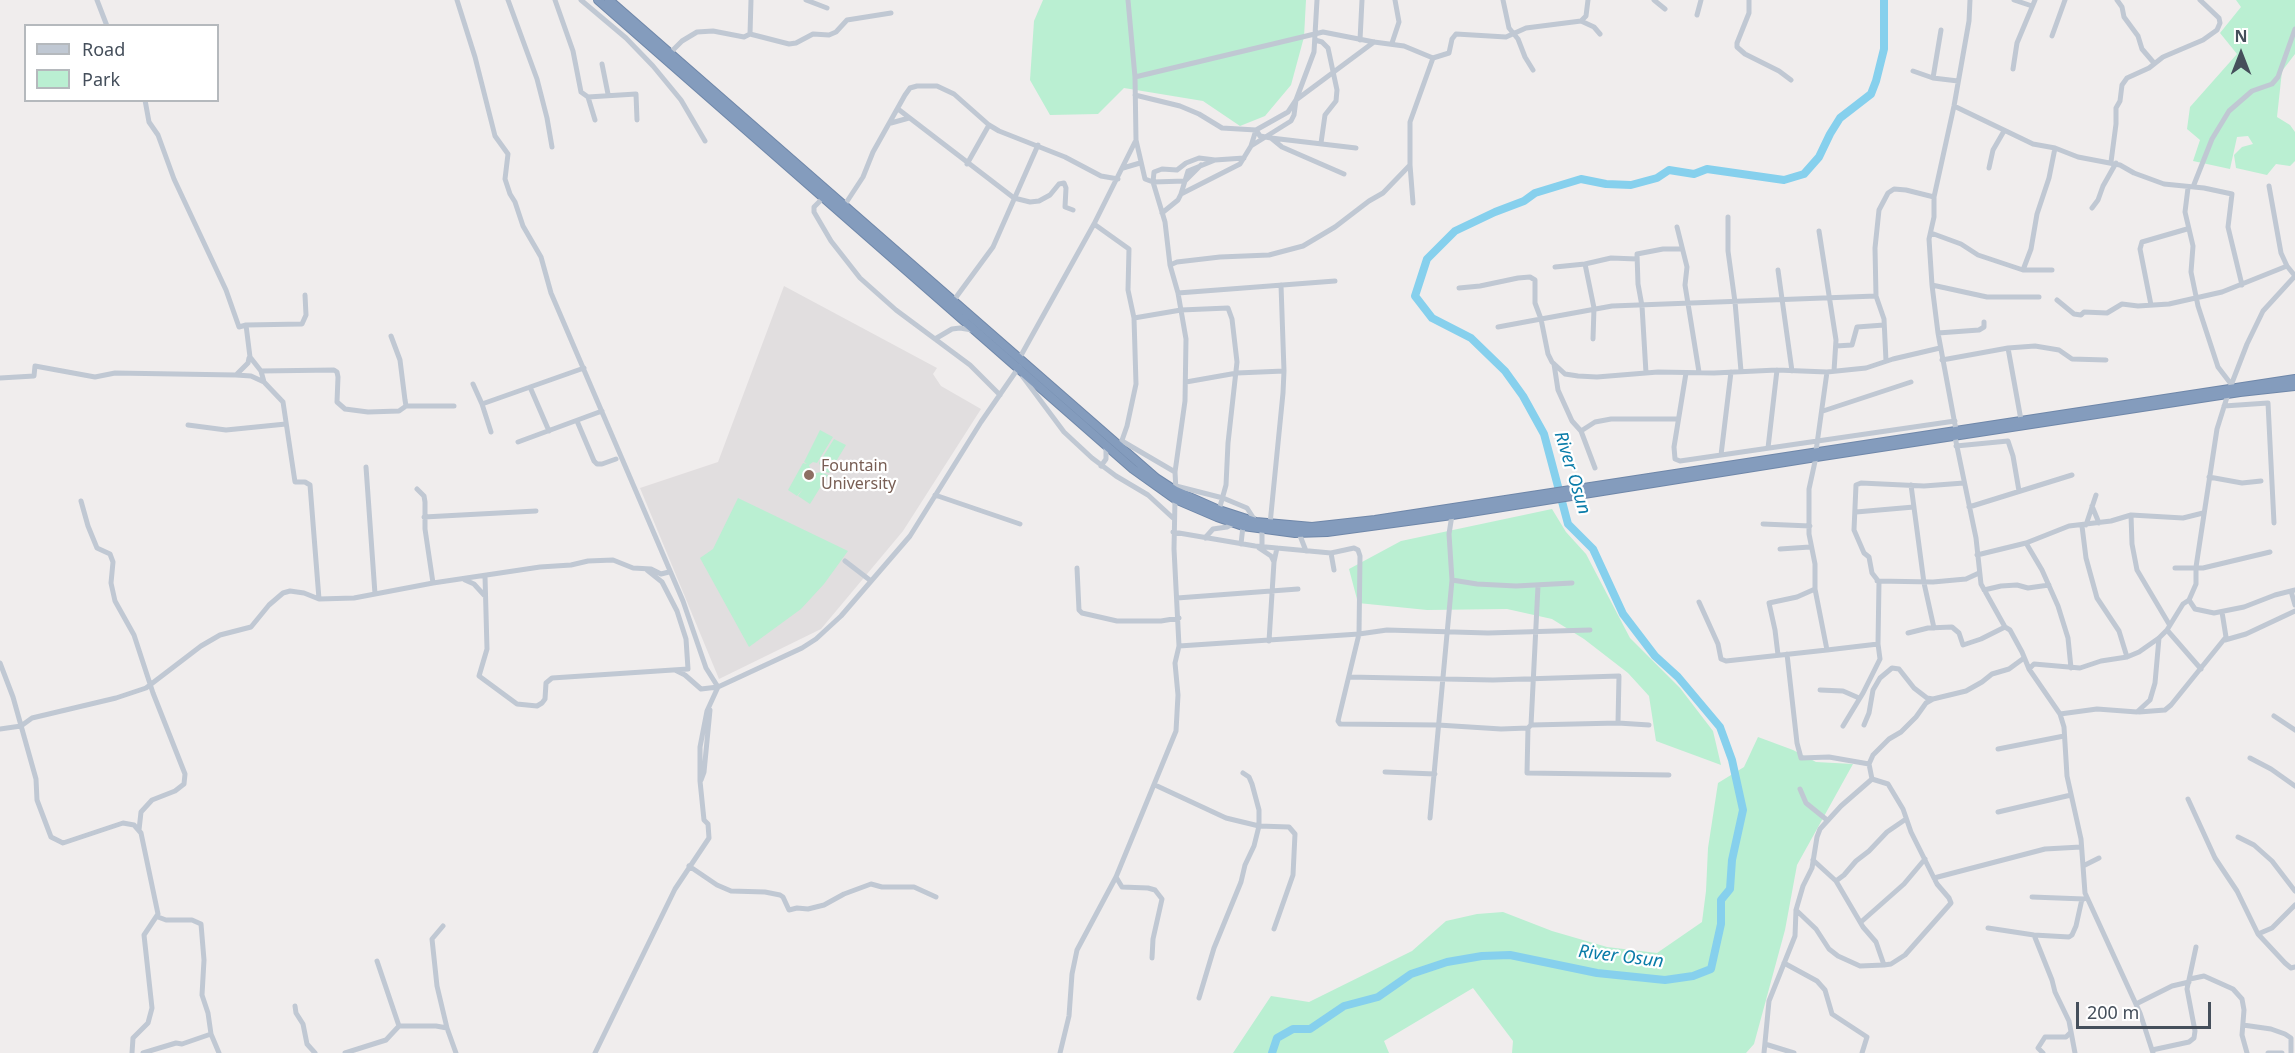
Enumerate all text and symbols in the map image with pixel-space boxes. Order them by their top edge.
legend [24,24,219,102]
north arrow [2211,24,2271,84]
text: N [2234,25,2248,47]
text: Road [82,37,125,61]
text: Park [82,67,120,91]
water label: River Osun [1549,429,1595,517]
place label: Fountain University [821,456,896,494]
marker: Fountain University [802,468,816,482]
water label: River Osun [1577,941,1665,973]
scale bar [2079,990,2214,1028]
text: 200 m [2087,1000,2139,1024]

